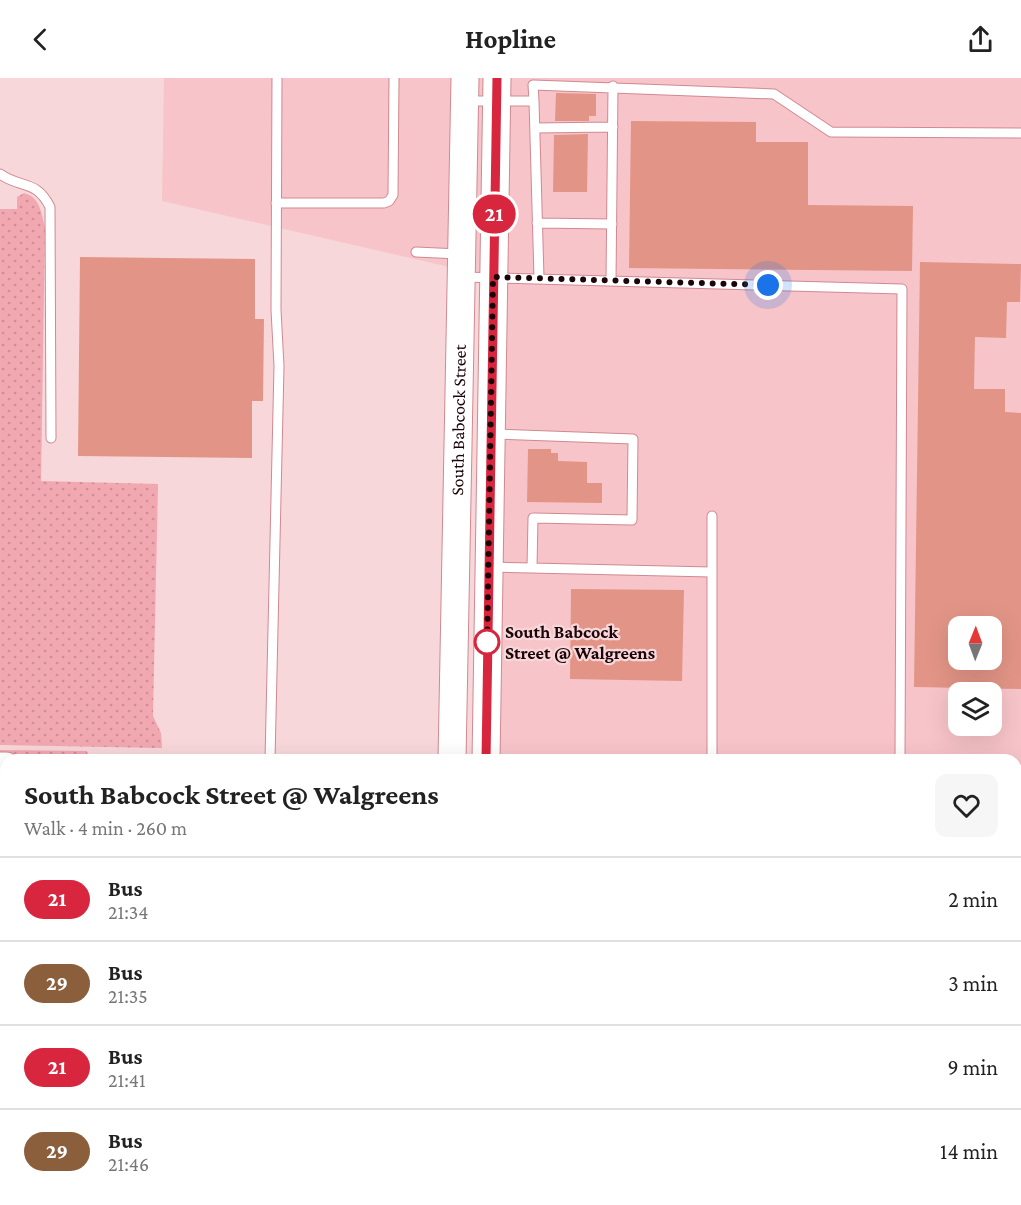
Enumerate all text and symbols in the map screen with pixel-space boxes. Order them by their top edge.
icon: back [24,23,57,56]
icon: share [964,23,997,56]
text: Hopline [465,24,556,54]
line badge: 21 [467,194,521,234]
text: 21 [485,202,503,226]
your location [753,270,783,300]
street label: South Babcock Street [447,343,470,496]
north arrow [948,616,1002,670]
map controls [948,616,1002,736]
place label: South Babcock Street @ Walgreens [505,622,655,663]
marker: South Babcock Street @ Walgreens [474,629,500,655]
button: layers [948,682,1002,736]
button: heart [935,774,998,837]
text: South Babcock Street @ Walgreens [24,779,439,810]
text: Walk · 4 min · 260 m [24,817,187,839]
text: Bus [108,876,142,901]
text: 21 [48,887,66,911]
text: 2 min [948,887,998,912]
text: 21:34 [108,901,148,923]
text: Bus [108,960,142,985]
text: 29 [46,971,68,995]
text: 3 min [948,971,998,996]
text: 21:35 [108,985,148,1007]
text: Bus [108,1044,142,1069]
text: 21 [48,1055,66,1079]
text: 9 min [947,1055,998,1080]
text: 21:41 [108,1069,146,1091]
text: Bus [108,1128,142,1153]
text: 29 [46,1139,68,1163]
text: 14 min [940,1139,998,1164]
text: 21:46 [108,1153,149,1175]

